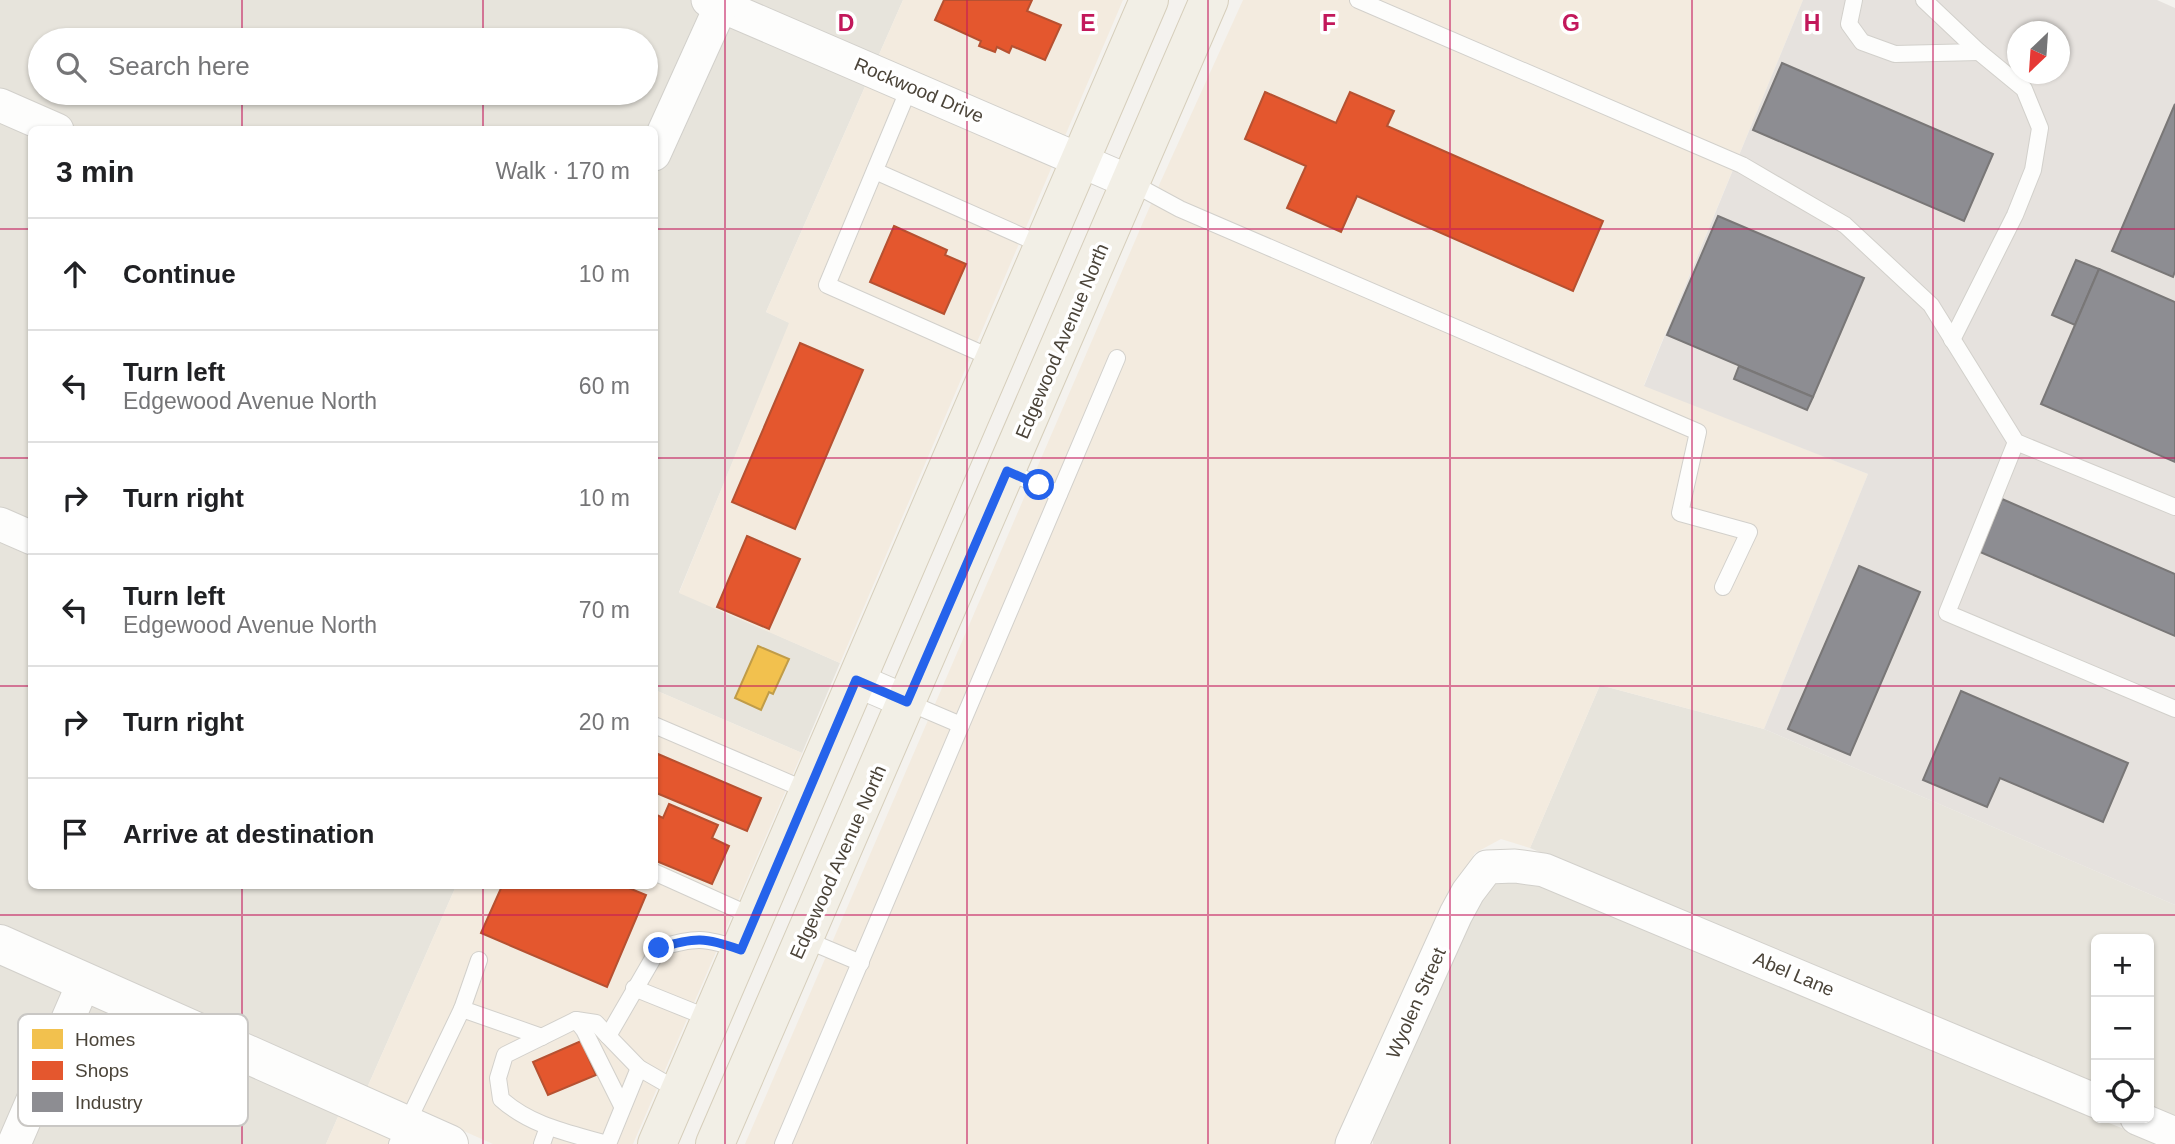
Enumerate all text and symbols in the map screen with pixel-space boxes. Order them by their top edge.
text: D [838,10,854,36]
text: E [1080,10,1096,36]
text: F [1322,10,1336,36]
text: G [1562,10,1580,36]
text: H [1804,10,1820,36]
north arrow [2007,21,2070,84]
search box [28,28,658,105]
icon: search [52,48,90,86]
text: Search here [108,51,250,81]
street label: Rockwood Drive [851,53,987,127]
text: 3 min [56,155,134,188]
text: Walk · 170 m [495,158,630,184]
street label: Edgewood Avenue North [1011,240,1113,442]
icon: ahead [56,255,94,293]
text: Continue [123,259,236,289]
text: 10 m [579,261,630,287]
text: Turn left [123,357,225,387]
icon: left [56,367,94,405]
text: 60 m [579,373,630,399]
text: Edgewood Avenue North [123,388,377,414]
route start [1023,469,1054,500]
icon: right [56,479,94,517]
text: Turn right [123,483,244,513]
text: 10 m [579,485,630,511]
text: Turn left [123,581,225,611]
icon: left [56,591,94,629]
text: 70 m [579,597,630,623]
text: Edgewood Avenue North [123,612,377,638]
icon: right [56,703,94,741]
text: Turn right [123,707,244,737]
text: 20 m [579,709,630,735]
street label: Edgewood Avenue North [786,762,890,962]
icon: arrive [56,815,94,853]
text: Arrive at destination [123,819,374,849]
route end [643,932,674,963]
map controls [2091,934,2154,1123]
button: + [2091,934,2154,997]
street label: Wyolen Street [1382,944,1450,1062]
street label: Abel Lane [1751,948,1837,1000]
button: − [2091,997,2154,1060]
legend [18,1014,248,1126]
text: Homes [75,1029,135,1050]
text: Shops [75,1060,129,1081]
button: locate [2091,1060,2154,1123]
text: Industry [75,1092,143,1113]

